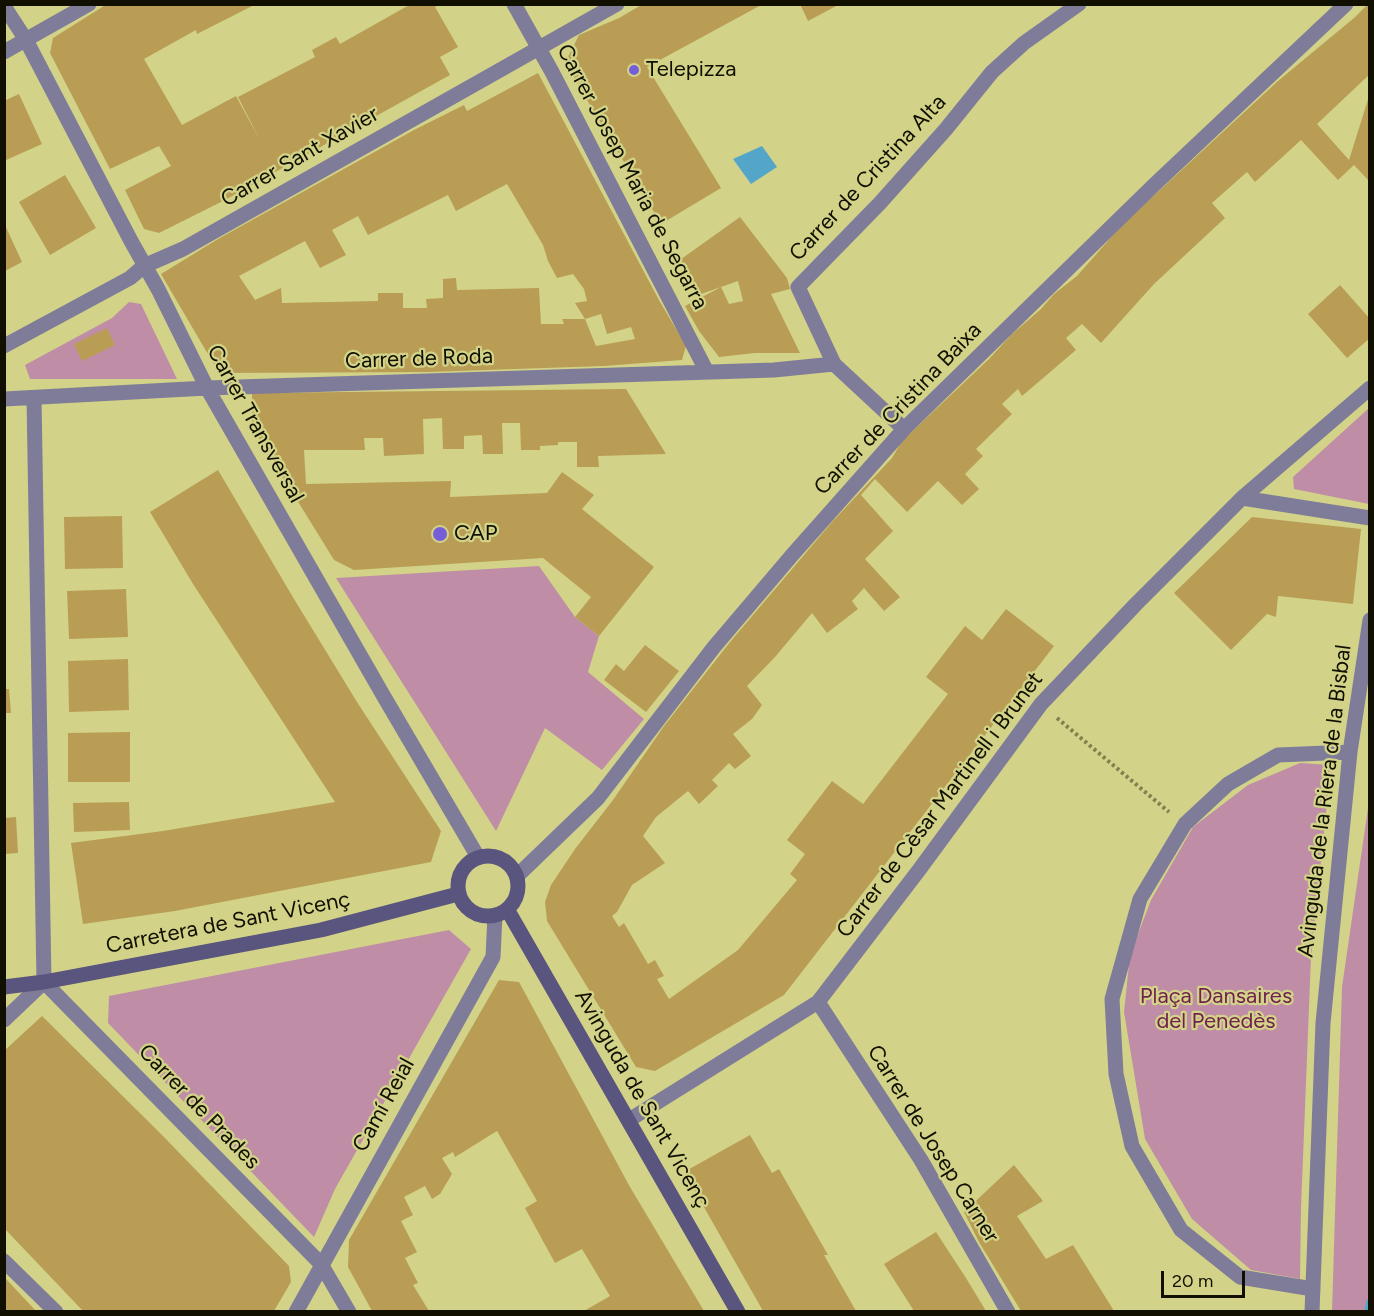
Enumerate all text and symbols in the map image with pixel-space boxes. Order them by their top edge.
street label: Carrer Josep Maria de Segarra [551,40,713,314]
place label: Telepizza [646,57,737,83]
marker: Telepizza [627,63,641,77]
street label: Carrer de Cristina Alta [784,90,952,266]
street label: Carrer Sant Xavier [216,101,384,213]
street label: Carrer de Cristina Baixa [809,317,987,501]
street label: Carrer Transversal [201,341,309,507]
street label: Carrer de Roda [345,343,493,375]
place label: CAP [454,521,497,547]
marker: CAP [431,525,449,543]
street label: Avinguda de la Riera de la Bisbal [1293,643,1357,959]
street label: Carrer de Cèsar Martinell i Brunet [831,667,1049,943]
street label: Carretera de Sant Vicenç [104,886,352,960]
park label: Plaça Dansaires del Penedès [1140,984,1292,1036]
street label: Avinguda de Sant Vicenç [569,985,715,1213]
street label: Carrer de Prades [133,1039,265,1175]
street label: Carrer de Josep Carner [861,1040,1005,1248]
street label: Camí Reial [347,1053,421,1157]
scale bar [1164,1259,1248,1297]
text: 20 m [1172,1270,1213,1292]

